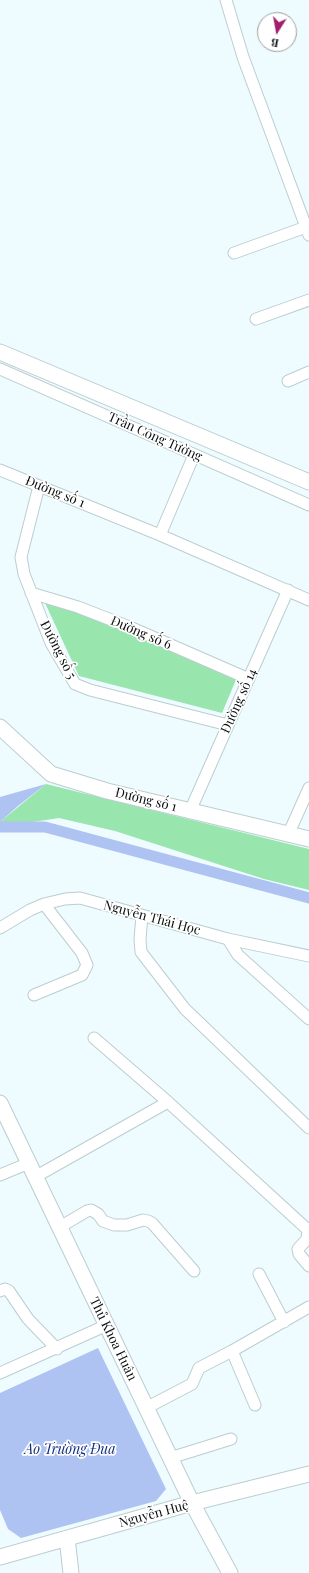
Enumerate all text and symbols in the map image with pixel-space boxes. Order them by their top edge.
north arrow [257,12,297,52]
text: B [270,35,280,51]
street label: Trần Công Tường [105,409,205,465]
street label: Đường số 1 [23,473,87,511]
street label: Đường số 6 [108,613,174,653]
street label: Đường số 5 [37,618,79,682]
street label: Đường số 14 [218,666,260,736]
street label: Đường số 1 [114,785,178,815]
street label: Nguyễn Thái Học [102,898,202,938]
street label: Thủ Khoa Huân [86,1295,140,1383]
water label: Ao Trường Đua [24,1442,116,1458]
street label: Nguyễn Huệ [118,1497,190,1531]

